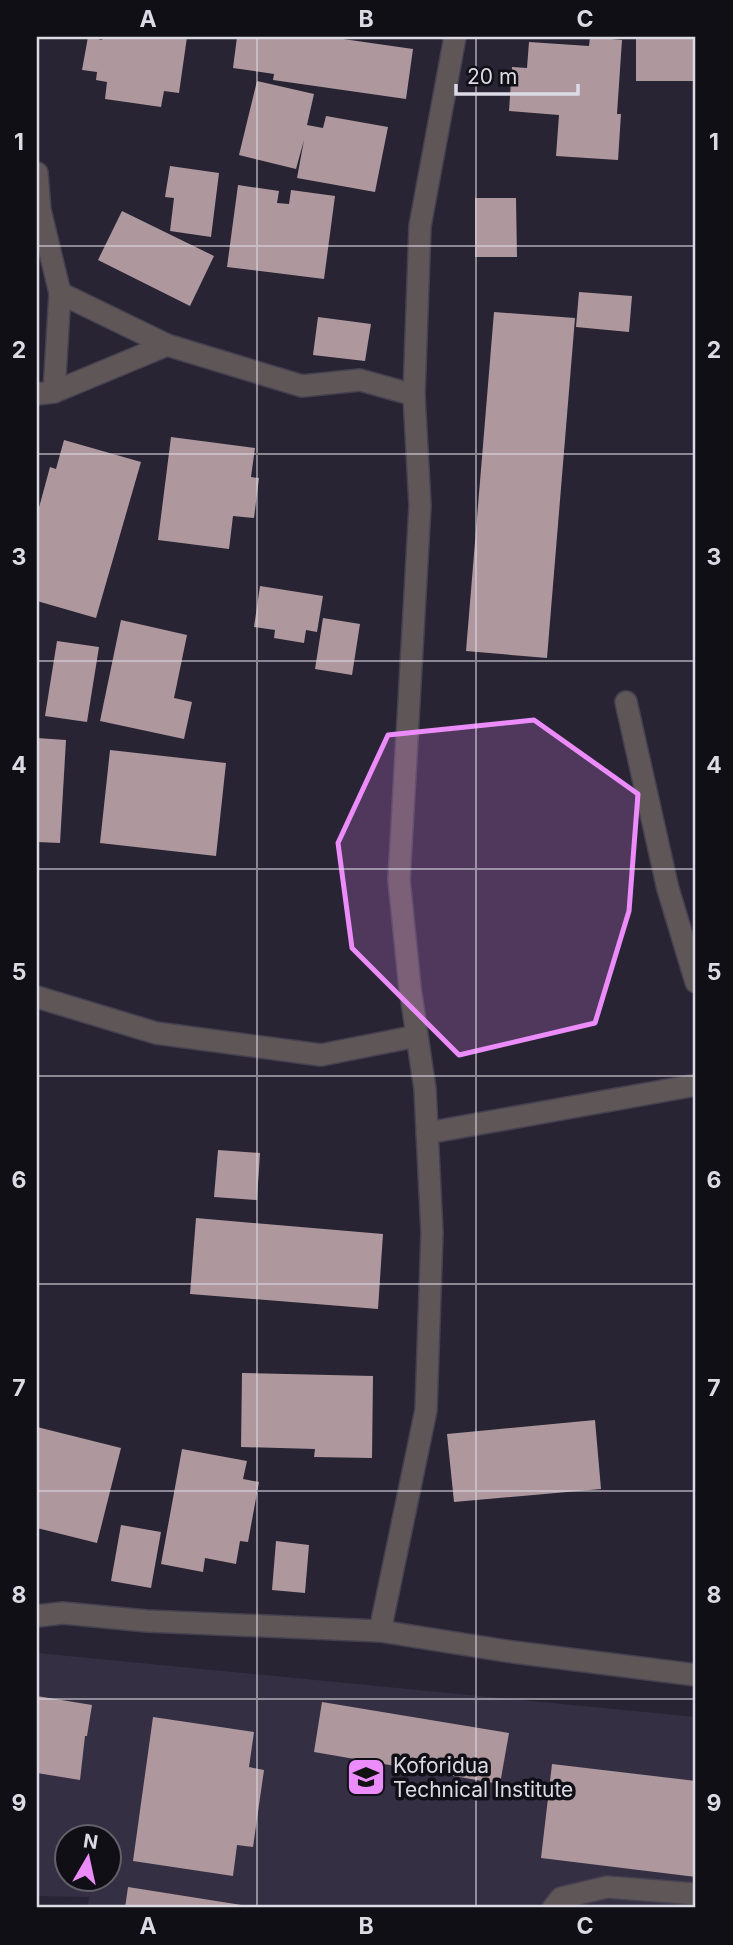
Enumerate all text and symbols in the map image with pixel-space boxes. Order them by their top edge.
text: A [139,5,157,33]
text: B [358,5,374,33]
text: C [576,5,594,33]
scale bar [456,52,579,96]
text: 20 m [467,64,517,89]
text: 1 [14,128,24,156]
text: 1 [709,128,719,156]
text: 2 [12,336,26,364]
text: 2 [707,336,721,364]
text: 3 [12,543,26,571]
text: 3 [707,543,721,571]
text: 4 [11,751,27,779]
text: 4 [706,751,722,779]
text: 5 [12,958,26,986]
text: 5 [707,958,721,986]
text: 6 [12,1166,26,1194]
text: 6 [707,1166,721,1194]
text: 7 [12,1374,26,1402]
text: 7 [707,1374,721,1402]
text: 8 [12,1581,26,1609]
text: 8 [707,1581,721,1609]
place label: Koforidua Technical Institute [393,1753,573,1802]
school or university icon: Koforidua Technical Institute [345,1756,387,1798]
text: 9 [12,1789,26,1817]
text: 9 [707,1789,721,1817]
north arrow [52,1822,122,1892]
text: N [82,1829,100,1854]
text: A [139,1912,157,1940]
text: B [358,1912,374,1940]
text: C [576,1912,594,1940]

